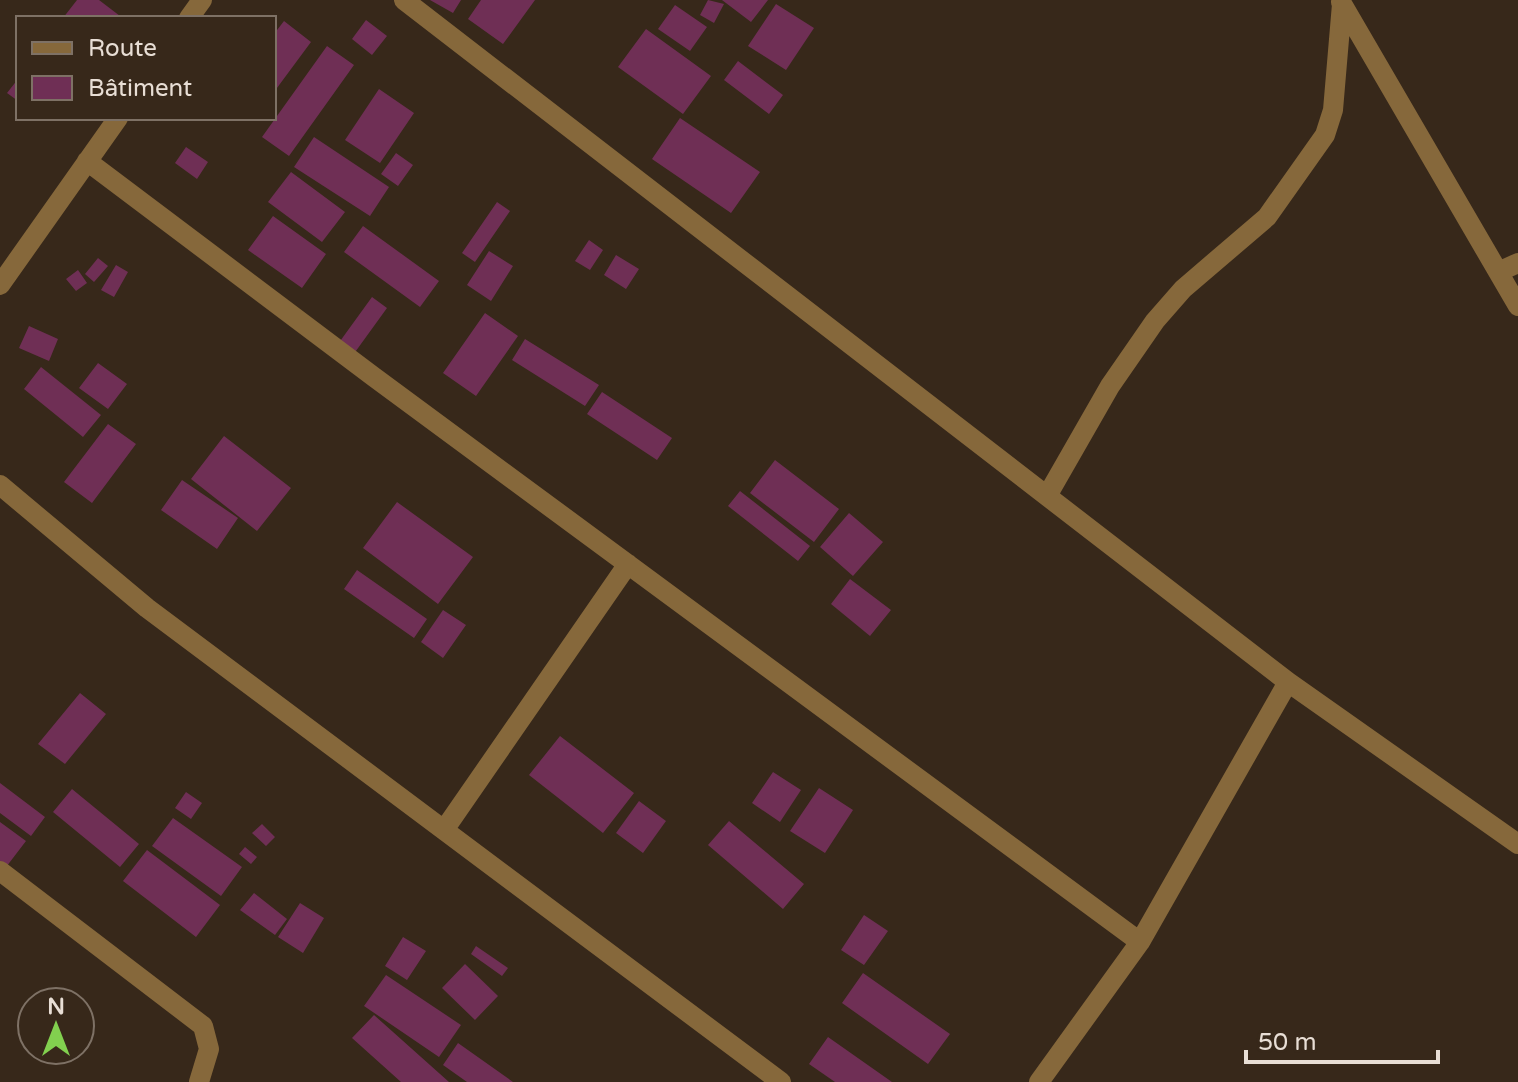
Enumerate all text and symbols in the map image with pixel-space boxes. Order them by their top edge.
legend [16,16,276,120]
text: Route [88,34,157,63]
text: Bâtiment [88,74,192,103]
north arrow [16,986,96,1066]
text: N [47,994,65,1020]
scale bar [1246,1014,1438,1064]
text: 50 m [1258,1028,1316,1057]

